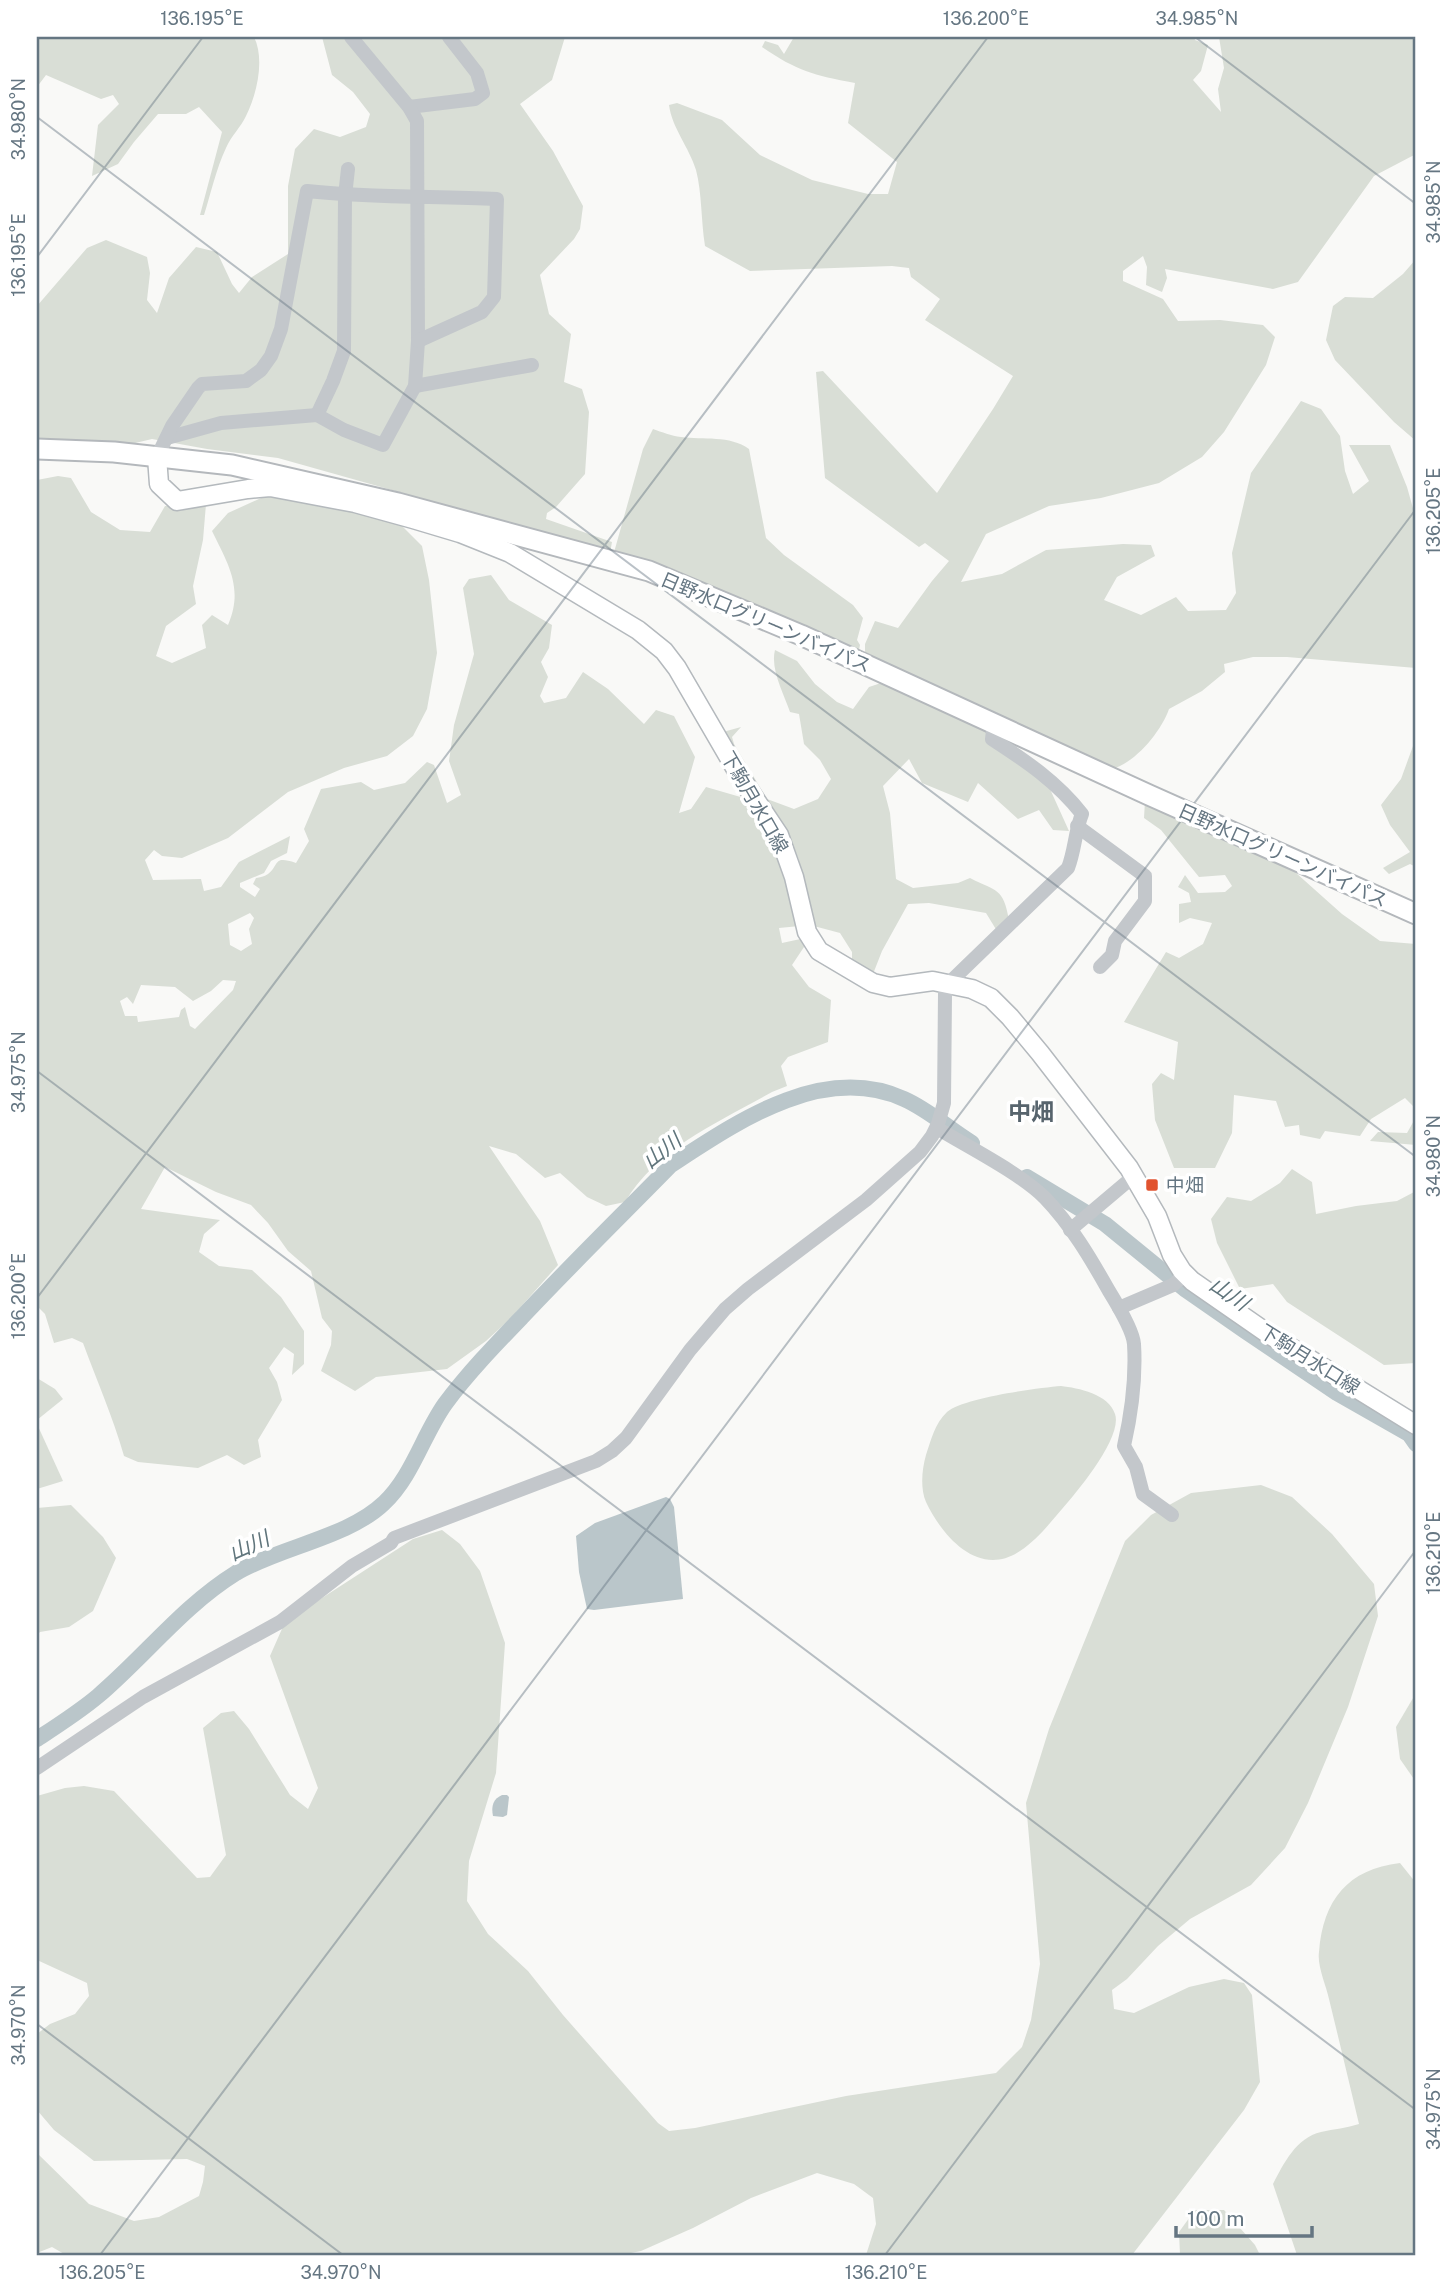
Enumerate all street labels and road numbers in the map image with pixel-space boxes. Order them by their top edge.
street label: 日野水口グリーンバイパス [657,568,875,676]
street label: 下駒月水口線 [717,747,793,857]
street label: 日野水口グリーンバイパス [1175,799,1391,911]
street label: 下駒月水口線 [1256,1319,1364,1399]

